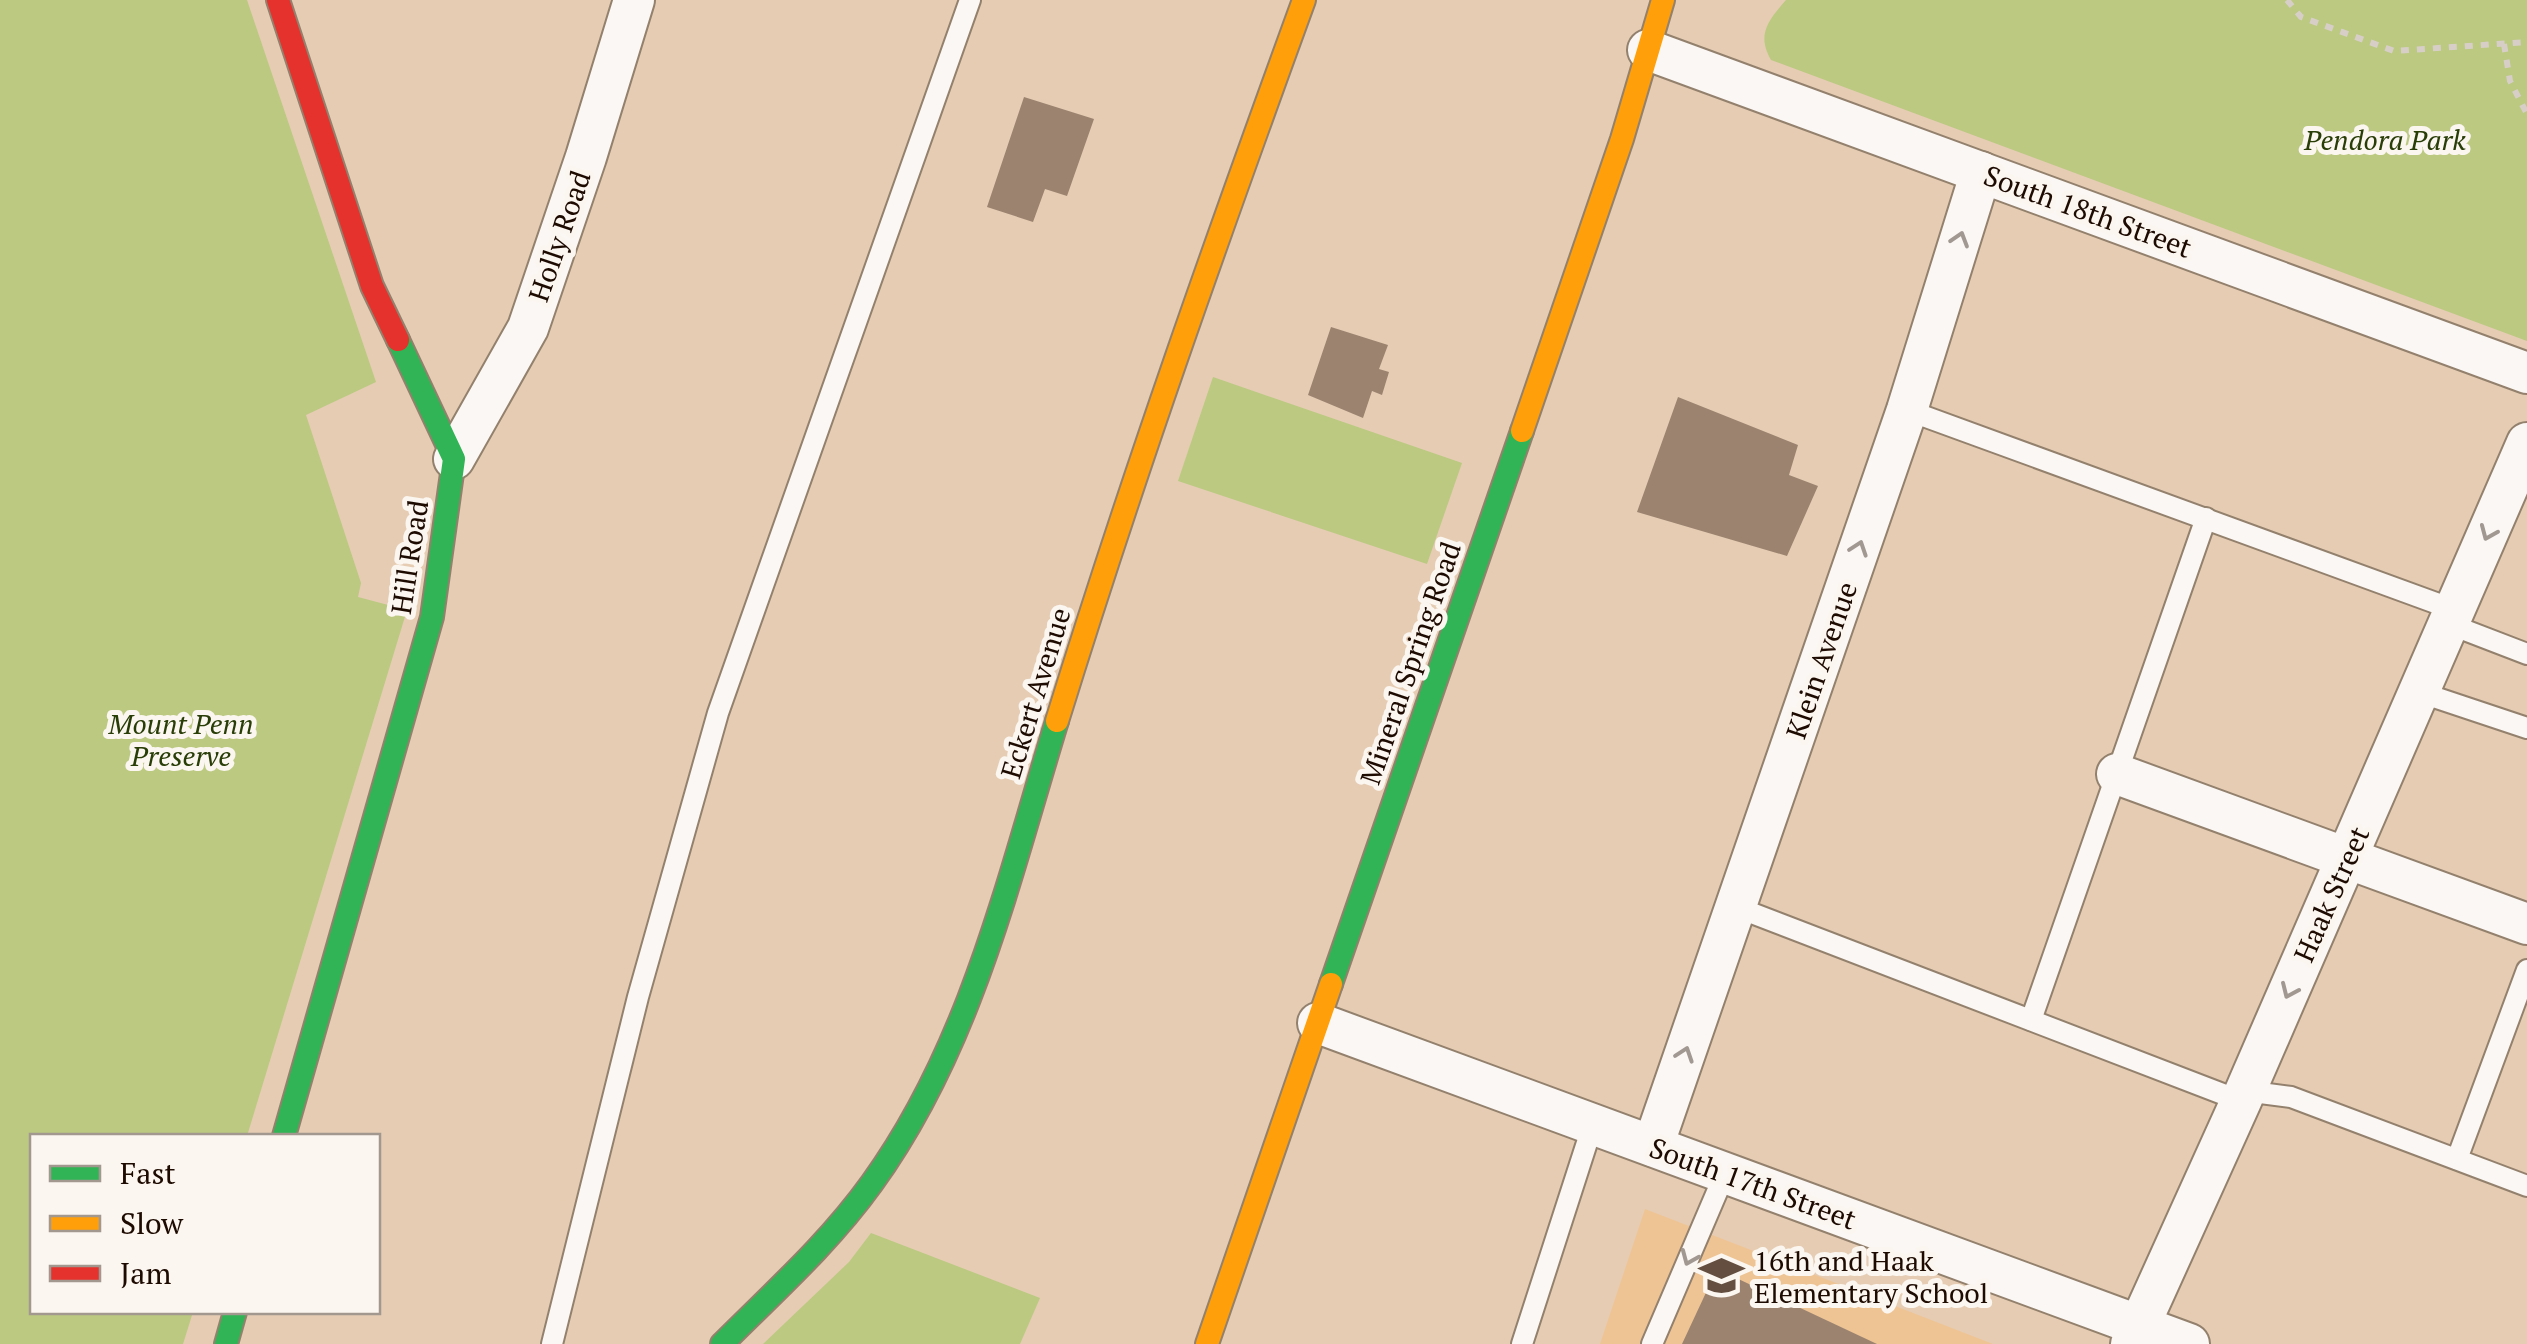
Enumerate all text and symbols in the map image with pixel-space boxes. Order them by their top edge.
park label: Pendora Park [2303,121,2466,158]
street label: South 18th Street [1979,156,2198,266]
street label: Holly Road [519,166,599,306]
one-way arrow [1948,232,1969,249]
street label: Hill Road [382,497,436,617]
one-way arrow [2480,523,2500,541]
street label: Mineral Spring Road [1351,537,1469,789]
one-way arrow [1847,541,1868,558]
street label: Klein Avenue [1777,577,1865,743]
street label: Eckert Avenue [991,603,1079,783]
park label: Mount Penn Preserve [108,705,253,774]
street label: Haak Street [2285,820,2378,968]
one-way arrow [2281,981,2301,999]
one-way arrow [1673,1047,1694,1064]
street label: South 17th Street [1645,1128,1862,1238]
legend [30,1134,380,1314]
text: Fast [120,1153,176,1193]
text: Slow [120,1203,184,1243]
place label: 16th and Haak Elementary School [1754,1242,1988,1311]
one-way arrow [1681,1248,1701,1266]
school or university icon: 16th and Haak Elementary School [1697,1252,1745,1300]
text: Jam [120,1253,171,1293]

